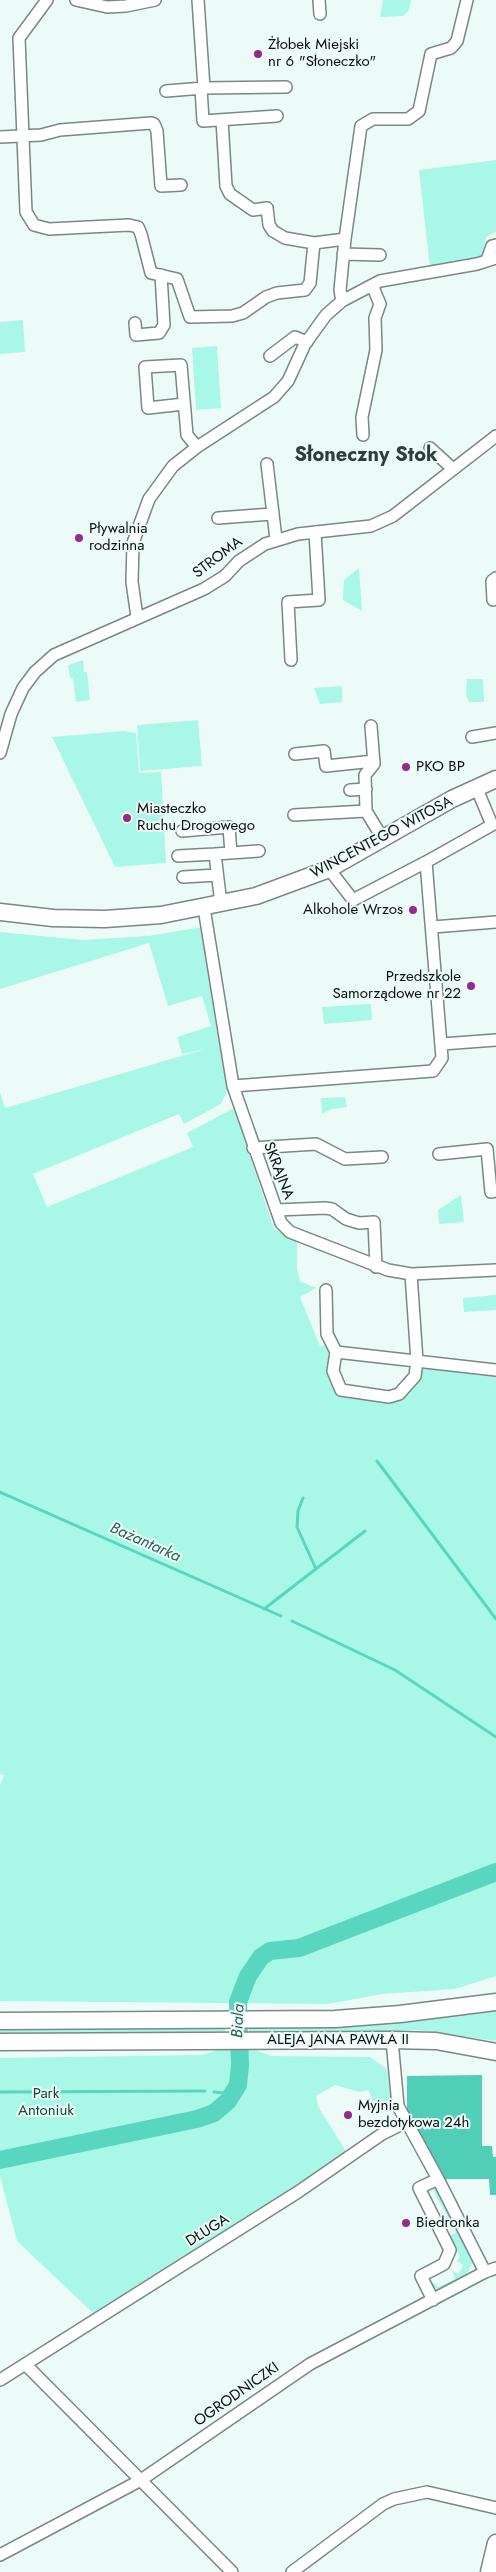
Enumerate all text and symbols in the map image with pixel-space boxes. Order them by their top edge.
place label: Żłobek Miejski nr 6 "Słoneczko" [268,36,376,71]
marker: Żłobek Miejski nr 6 "Słoneczko" [252,48,264,60]
district label: Słoneczny Stok [295,444,437,468]
place label: Pływalnia rodzinna [89,520,148,555]
marker: Pływalnia rodzinna [73,532,85,544]
street label: STROMA [190,534,246,582]
place label: PKO BP [416,758,465,776]
marker: PKO BP [400,761,412,773]
street label: WINCENTEGO WITOSA [308,793,456,883]
place label: Miasteczko Ruchu Drogowego [137,800,255,835]
marker: Miasteczko Ruchu Drogowego [121,812,133,824]
place label: Alkohole Wrzos [303,901,403,919]
marker: Alkohole Wrzos [407,904,419,916]
place label: Przedszkole Samorządowe nr 22 [333,968,461,1003]
marker: Przedszkole Samorządowe nr 22 [465,980,477,992]
street label: SKRAJNA [259,1140,297,1202]
water label: Bażantarka [107,1519,183,1567]
water label: Biala [229,2004,249,2038]
street label: ALEJA JANA PAWŁA II [267,2031,409,2049]
park label: Park Antoniuk [18,2085,74,2120]
place label: Myjnia bezdotykowa 24h [358,2097,469,2132]
marker: Myjnia bezdotykowa 24h [342,2109,354,2121]
street label: DŁUGA [183,2211,233,2251]
place label: Biedronka [416,2214,479,2232]
marker: Biedronka [400,2217,412,2229]
street label: OGRODNICZKI [191,2359,283,2431]

